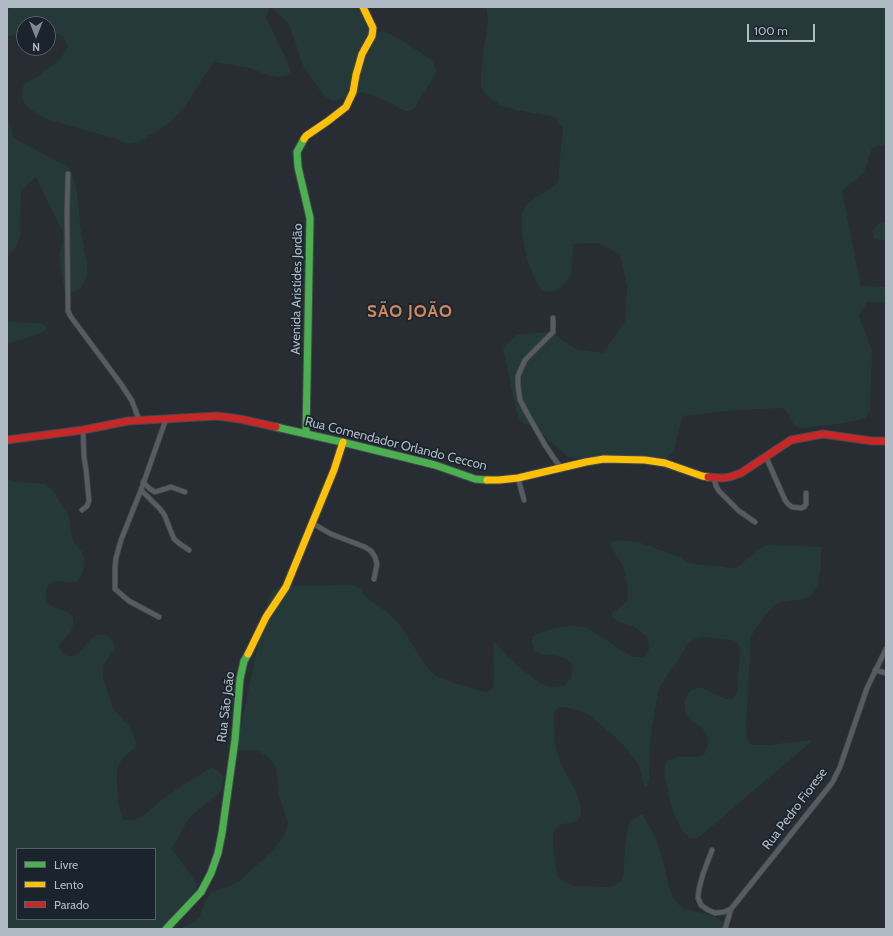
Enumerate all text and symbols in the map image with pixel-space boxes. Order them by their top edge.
north arrow [16,16,56,56]
scale bar [749,16,817,42]
text: 100 m [754,23,788,38]
text: N [32,40,40,54]
street label: Avenida Aristides Jordão [288,223,306,355]
district label: SÃO JOÃO [367,302,453,322]
street label: Rua Comendador Orlando Ceccon [303,414,489,474]
street label: Rua São João [214,671,238,743]
street label: Rua Pedro Fiorese [759,765,831,853]
legend [16,848,156,920]
text: Livre [54,857,78,872]
text: Lento [54,877,83,892]
text: Parado [54,897,89,912]

